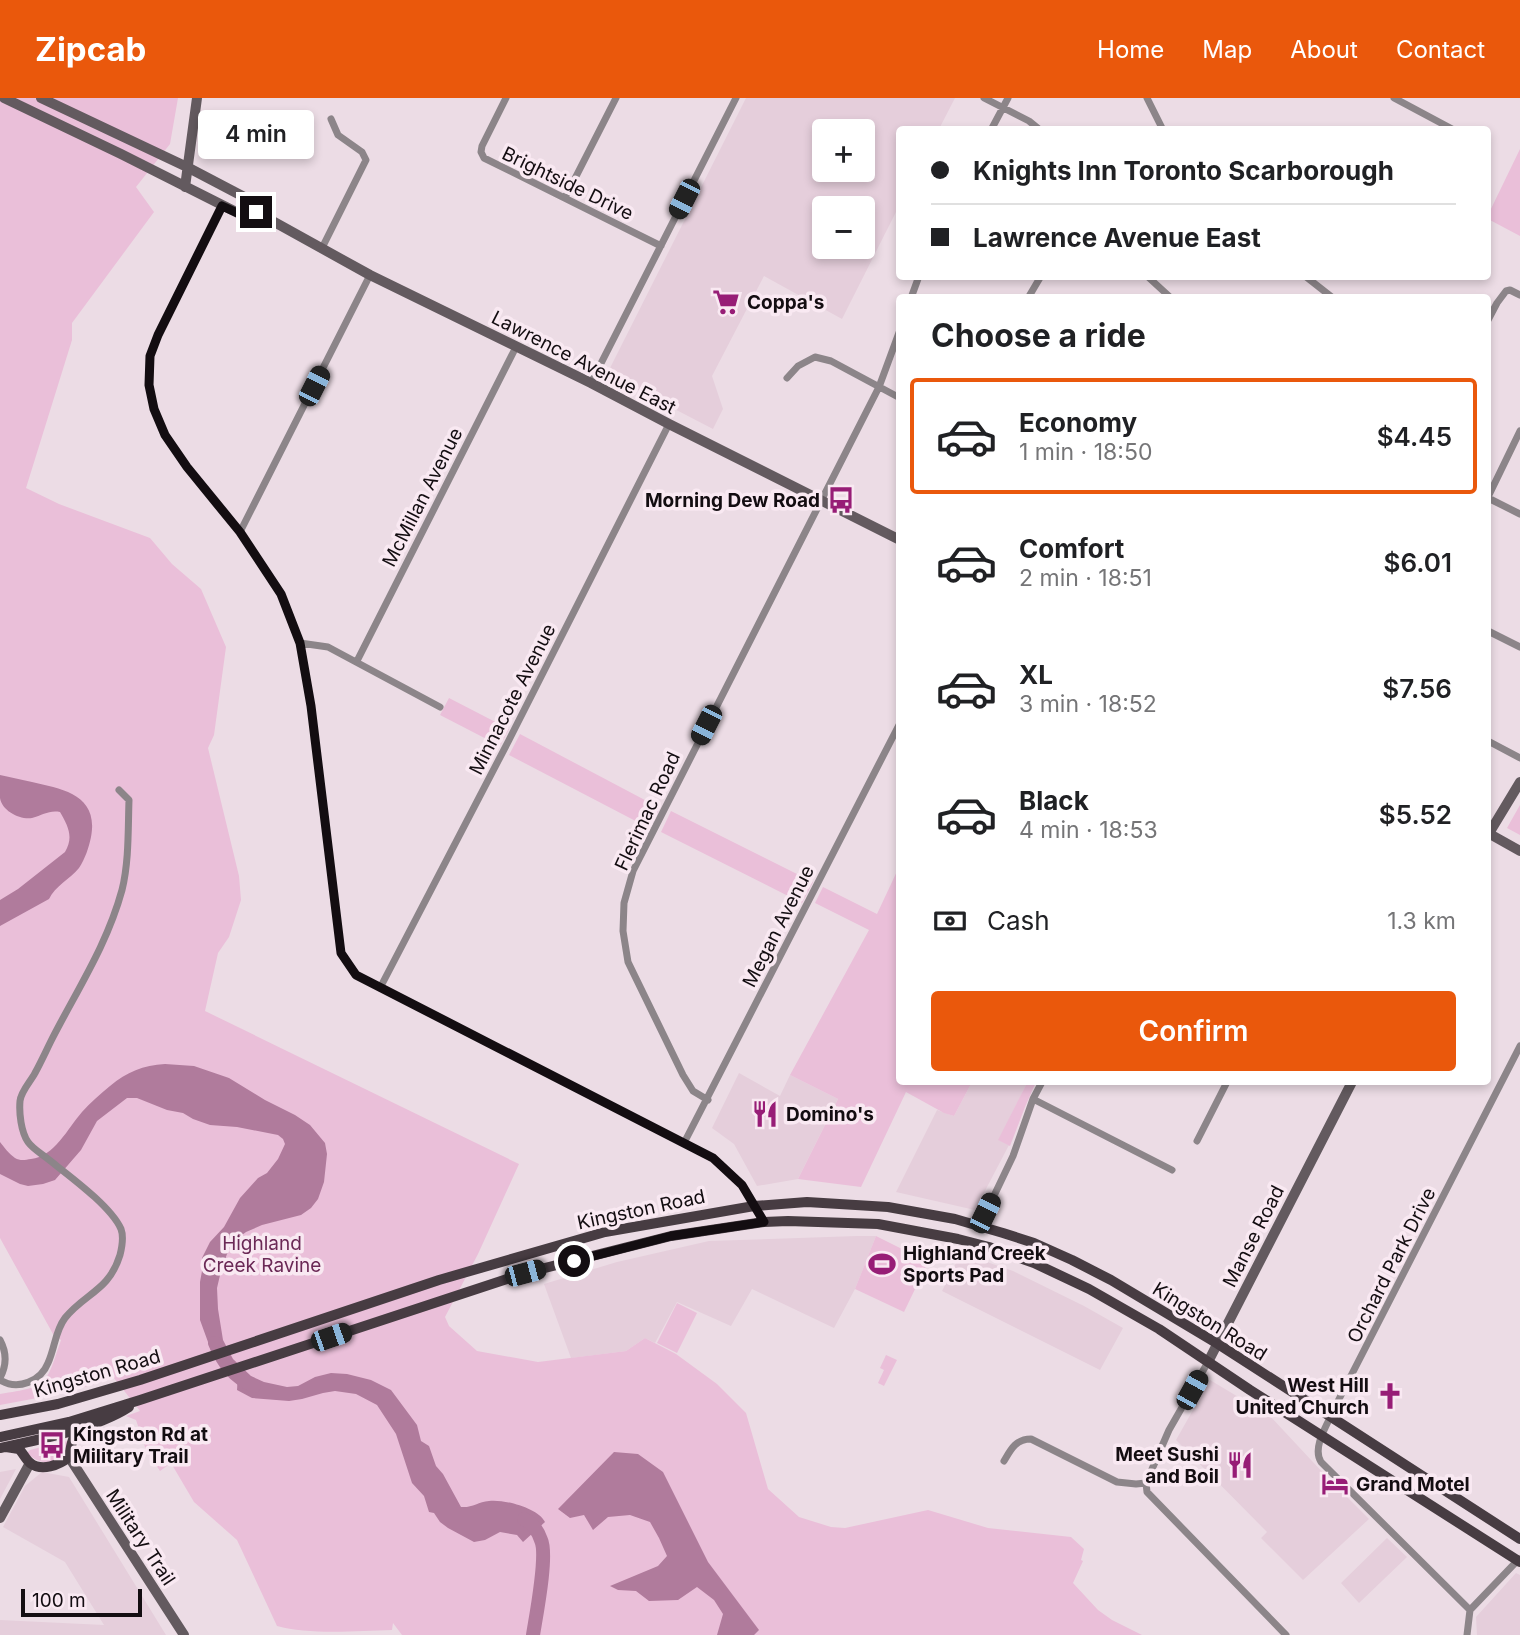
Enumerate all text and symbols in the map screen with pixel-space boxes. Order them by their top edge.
text: Zipcab [35,29,146,69]
text: Home [1097,35,1164,64]
text: Map [1202,35,1252,64]
text: About [1290,35,1358,64]
text: Contact [1396,35,1485,64]
callout: 4 min [198,110,314,159]
map controls [812,119,875,259]
button: + [812,119,875,182]
text: 4 min [225,120,287,148]
street label: Brightside Drive [498,142,637,225]
text: Knights Inn Toronto Scarborough [973,155,1394,186]
car [666,176,703,222]
route end [240,196,272,228]
button: − [812,196,875,259]
text: Lawrence Avenue East [973,222,1261,253]
supermarket icon: Coppa's [711,287,741,317]
place label: Coppa's [747,291,824,314]
street label: Lawrence Avenue East [488,306,680,419]
text: Choose a ride [931,316,1146,355]
car [296,363,333,409]
icon: car [935,405,998,468]
text: Economy [1019,407,1137,438]
text: $4.45 [1377,421,1452,452]
street label: McMillan Avenue [377,424,467,571]
text: 1 min · 18:50 [1019,438,1152,466]
bus stop icon: Morning Dew Road [826,485,856,515]
place label: Morning Dew Road [645,489,820,512]
icon: car [935,531,998,594]
text: Comfort [1019,533,1124,564]
text: $6.01 [1384,547,1452,578]
text: 2 min · 18:51 [1019,564,1152,592]
street label: Minnacote Avenue [464,620,560,779]
icon: car [935,657,998,720]
text: XL [1019,659,1053,690]
text: $7.56 [1382,673,1452,704]
text: 3 min · 18:52 [1019,690,1157,718]
car [688,702,725,748]
street label: Flerimac Road [610,748,685,874]
icon: car [935,783,998,846]
text: Black [1019,785,1089,816]
text: $5.52 [1379,799,1452,830]
text: 4 min · 18:53 [1019,816,1158,844]
street label: Megan Avenue [738,861,819,991]
icon: cash [931,902,969,940]
text: Cash [987,905,1050,936]
text: 1.3 km [1387,907,1456,935]
button: Confirm [931,991,1456,1071]
restaurant icon: Domino's [750,1099,780,1129]
place label: Domino's [786,1103,874,1126]
street label: Manse Road [1218,1181,1289,1291]
street label: Orchard Park Drive [1342,1184,1441,1347]
street label: Kingston Road [575,1185,707,1234]
car [967,1190,1004,1236]
park label: Highland Creek Ravine [203,1232,321,1277]
place label: Highland Creek Sports Pad [903,1242,1046,1287]
route start [558,1245,590,1277]
sports icon: Highland Creek Sports Pad [867,1249,897,1279]
car [502,1257,549,1289]
street label: Kingston Road [1148,1277,1271,1366]
car [308,1320,355,1354]
street label: Kingston Road [31,1344,163,1403]
car [1173,1367,1212,1413]
place label: West Hill United Church [1236,1374,1369,1419]
church icon: West Hill United Church [1375,1381,1405,1411]
place label: Kingston Rd at Military Trail [73,1423,208,1468]
bus stop icon: Kingston Rd at Military Trail [37,1430,67,1460]
place label: Meet Sushi and Boil [1115,1443,1219,1488]
restaurant icon: Meet Sushi and Boil [1225,1450,1255,1480]
hotel icon: Grand Motel [1320,1469,1350,1499]
place label: Grand Motel [1356,1473,1470,1496]
street label: Military Trail [101,1485,180,1590]
scale bar [21,1586,142,1618]
text: 100 m [32,1589,86,1612]

